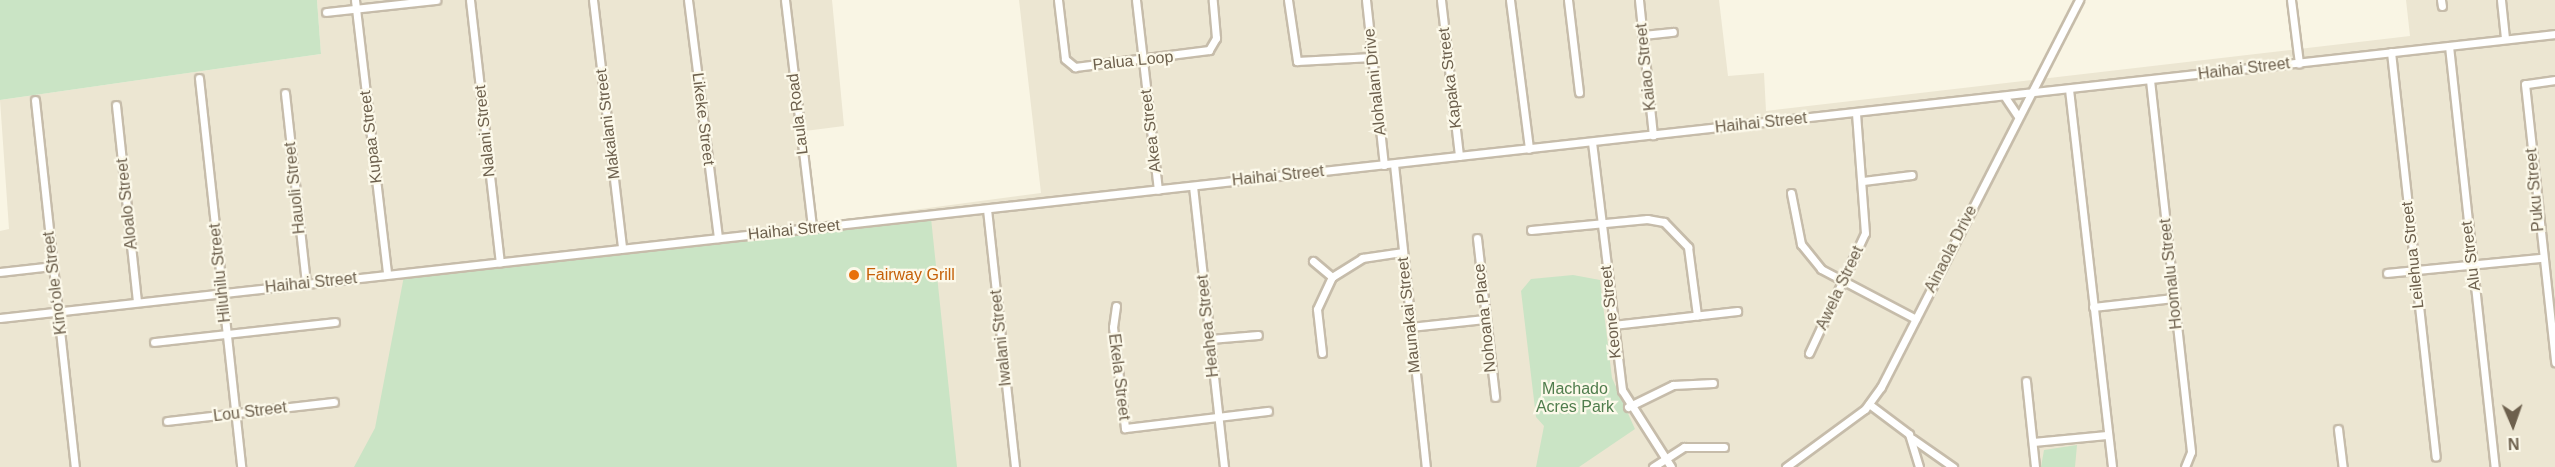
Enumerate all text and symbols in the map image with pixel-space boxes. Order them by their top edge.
street label: Kaiao Street [1632,22,1660,112]
street label: Alohalani Drive [1360,27,1390,137]
street label: Kapaka Street [1434,27,1466,129]
street label: Palua Loop [1092,47,1174,75]
street label: Haihai Street [2197,54,2291,84]
street label: Makalani Street [592,68,624,180]
street label: Likeke Street [688,71,718,167]
street label: Laula Road [783,72,813,156]
street label: Nalani Street [471,84,499,178]
street label: Akea Street [1136,88,1166,174]
street label: Kupaa Street [356,89,386,185]
street label: Haihai Street [1714,109,1808,137]
street label: Hauoli Street [281,141,309,235]
street label: Puku Street [2522,148,2548,232]
street label: Aloalo Street [113,157,141,251]
street label: Haihai Street [1231,162,1325,190]
street label: Leilehua Street [2398,200,2428,310]
street label: Ainaola Drive [1921,202,1981,296]
street label: Haihai Street [747,216,841,244]
street label: Hoomalu Street [2156,218,2186,330]
street label: Alu Street [2457,220,2485,292]
street label: Hiluhilu Street [205,222,235,324]
street label: Kinoʻole Street [39,230,71,336]
street label: Awela Street [1812,243,1868,333]
street label: Maunakai Street [1393,256,1425,374]
street label: Nohoana Place [1470,263,1500,373]
place label: Fairway Grill [866,265,955,285]
street label: Keone Street [1597,265,1625,359]
marker: Fairway Grill [847,268,861,282]
street label: Haihai Street [264,269,358,297]
street label: Heahea Street [1193,274,1223,378]
street label: Iwalani Street [986,289,1016,387]
street label: Ekela Street [1104,333,1134,421]
park label: Machado Acres Park [1536,379,1614,417]
north arrow [2483,395,2543,455]
street label: Lou Street [212,398,288,426]
text: N [2508,435,2520,452]

